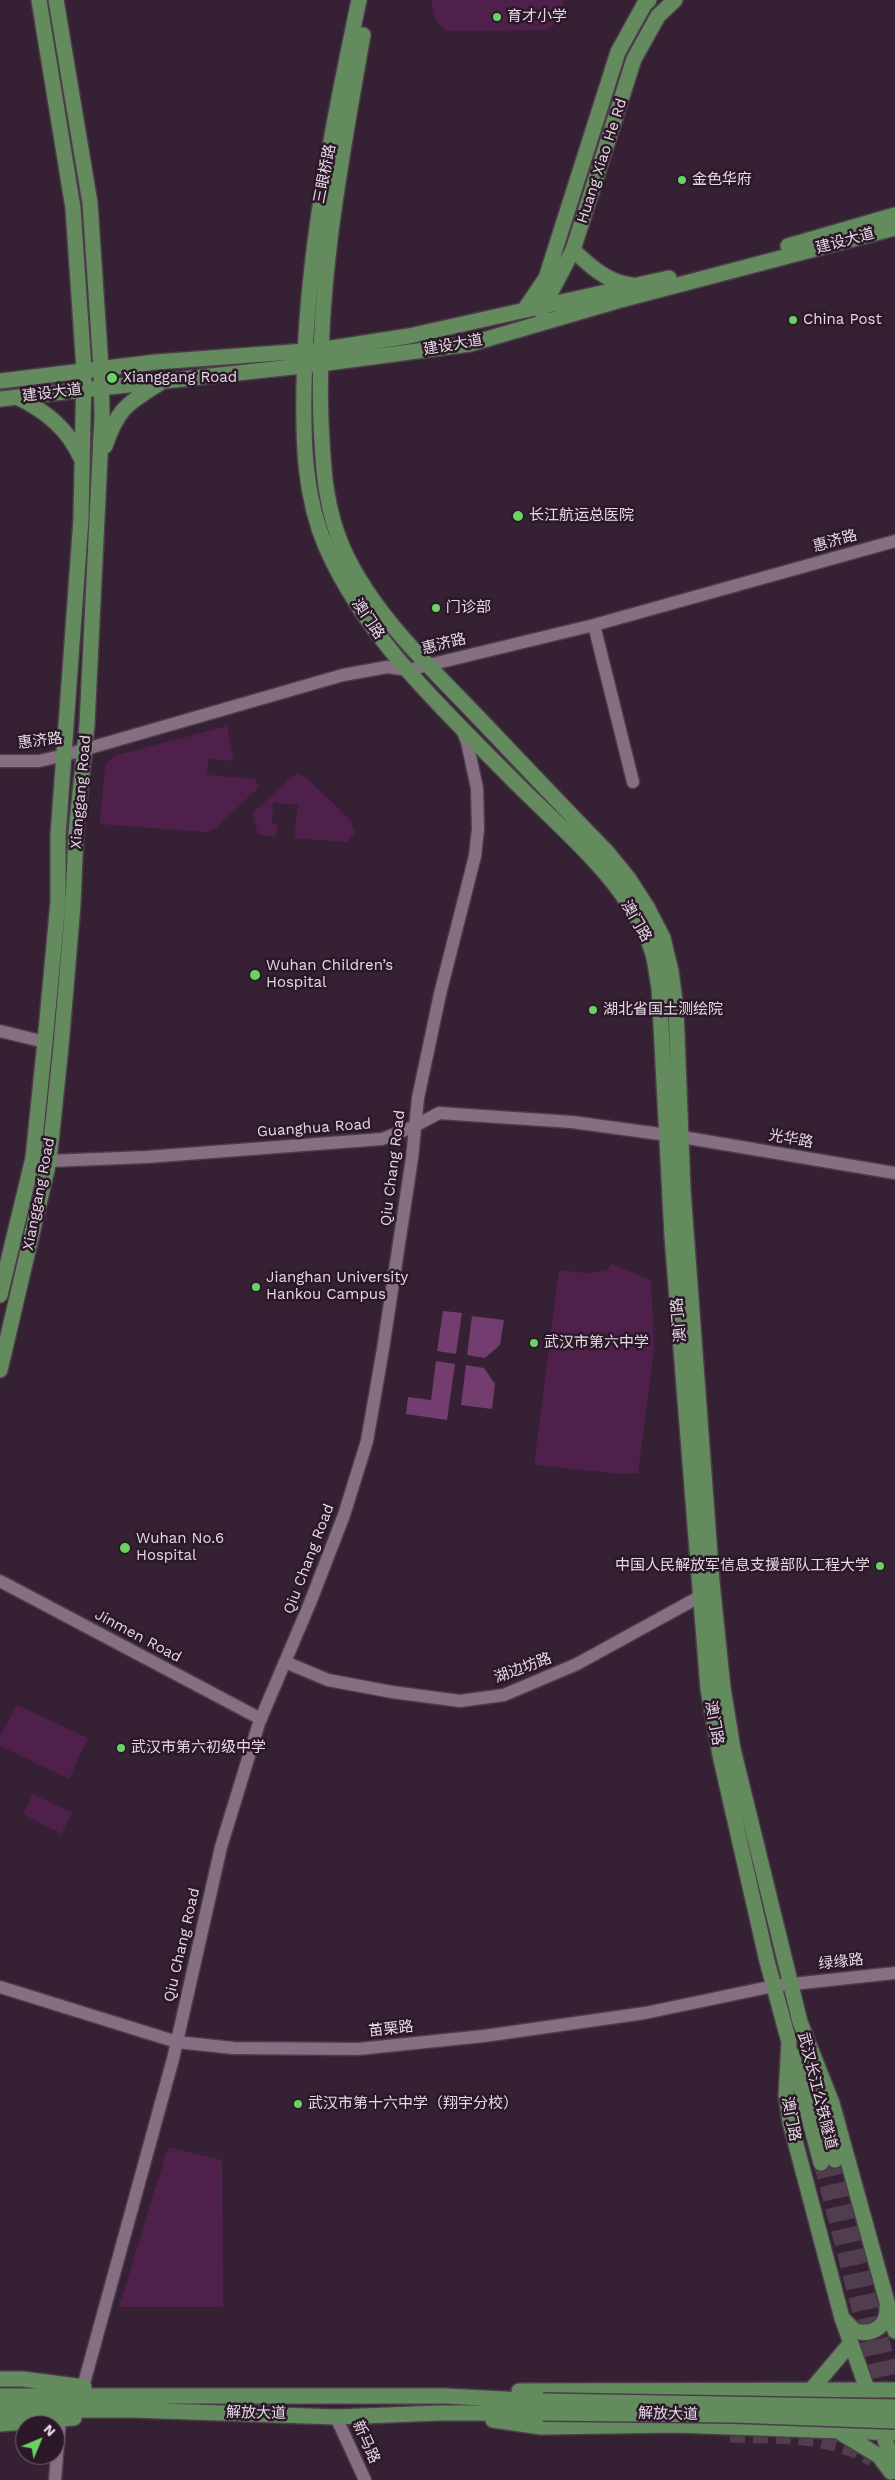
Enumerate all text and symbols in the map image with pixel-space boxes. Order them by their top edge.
place label: 育才小学 [507,8,567,26]
marker: 育才小学 [491,11,503,23]
street label: Huang Xiao He Rd [573,96,631,226]
street label: 三眼桥路 [310,143,340,205]
place label: 金色华府 [692,171,752,189]
marker: 金色华府 [676,174,688,186]
street label: 建设大道 [814,225,876,257]
place label: China Post [803,311,882,329]
marker: China Post [787,314,799,326]
street label: 建设大道 [422,331,484,359]
place label: Xianggang Road [123,369,237,387]
marker: Xianggang Road [105,371,119,385]
street label: 建设大道 [21,380,83,406]
place label: 长江航运总医院 [529,507,634,525]
marker: 长江航运总医院 [511,509,525,523]
street label: 惠济路 [811,526,859,556]
street label: 澳门路 [348,595,388,643]
place label: 门诊部 [446,599,491,617]
marker: 门诊部 [430,602,442,614]
street label: 惠济路 [420,630,468,658]
street label: 惠济路 [17,729,63,753]
street label: Xianggang Road [67,734,95,850]
street label: 澳门路 [617,897,655,945]
place label: Wuhan Children’s Hospital [266,957,393,992]
marker: Wuhan Children’s Hospital [248,968,262,982]
place label: 湖北省国土测绘院 [603,1001,723,1019]
marker: 湖北省国土测绘院 [587,1004,599,1016]
street label: Qiu Chang Road [377,1109,409,1227]
street label: Guanghua Road [256,1115,372,1141]
street label: 光华路 [767,1126,815,1152]
street label: Xianggang Road [19,1136,59,1252]
place label: Jianghan University Hankou Campus [266,1269,408,1304]
marker: Jianghan University Hankou Campus [250,1281,262,1293]
street label: 澳门路 [668,1297,690,1343]
place label: 武汉市第六中学 [544,1334,649,1352]
marker: 武汉市第六中学 [528,1337,540,1349]
street label: Qiu Chang Road [280,1501,338,1617]
place label: Wuhan No.6 Hospital [136,1530,224,1565]
marker: Wuhan No.6 Hospital [118,1541,132,1555]
place label: 中国人民解放军信息支援部队工程大学 [615,1557,870,1575]
marker: 中国人民解放军信息支援部队工程大学 [874,1560,886,1572]
street label: Jinmen Road [92,1606,184,1666]
street label: 湖边坊路 [492,1649,554,1687]
street label: 澳门路 [701,1699,727,1747]
place label: 武汉市第六初级中学 [131,1739,266,1757]
marker: 武汉市第六初级中学 [115,1742,127,1754]
street label: Qiu Chang Road [160,1886,204,2004]
street label: 绿缘路 [818,1951,864,1973]
street label: 苗栗路 [368,2018,414,2040]
street label: 武汉长江公铁隧道 [794,2031,840,2151]
place label: 武汉市第十六中学（翔宇分校） [308,2095,518,2113]
street label: 澳门路 [778,2095,804,2143]
marker: 武汉市第十六中学（翔宇分校） [292,2098,304,2110]
street label: 解放大道 [226,2403,286,2423]
street label: 解放大道 [638,2404,698,2424]
north arrow [15,2415,65,2465]
street label: 新马路 [349,2418,383,2466]
text: N [41,2421,59,2439]

